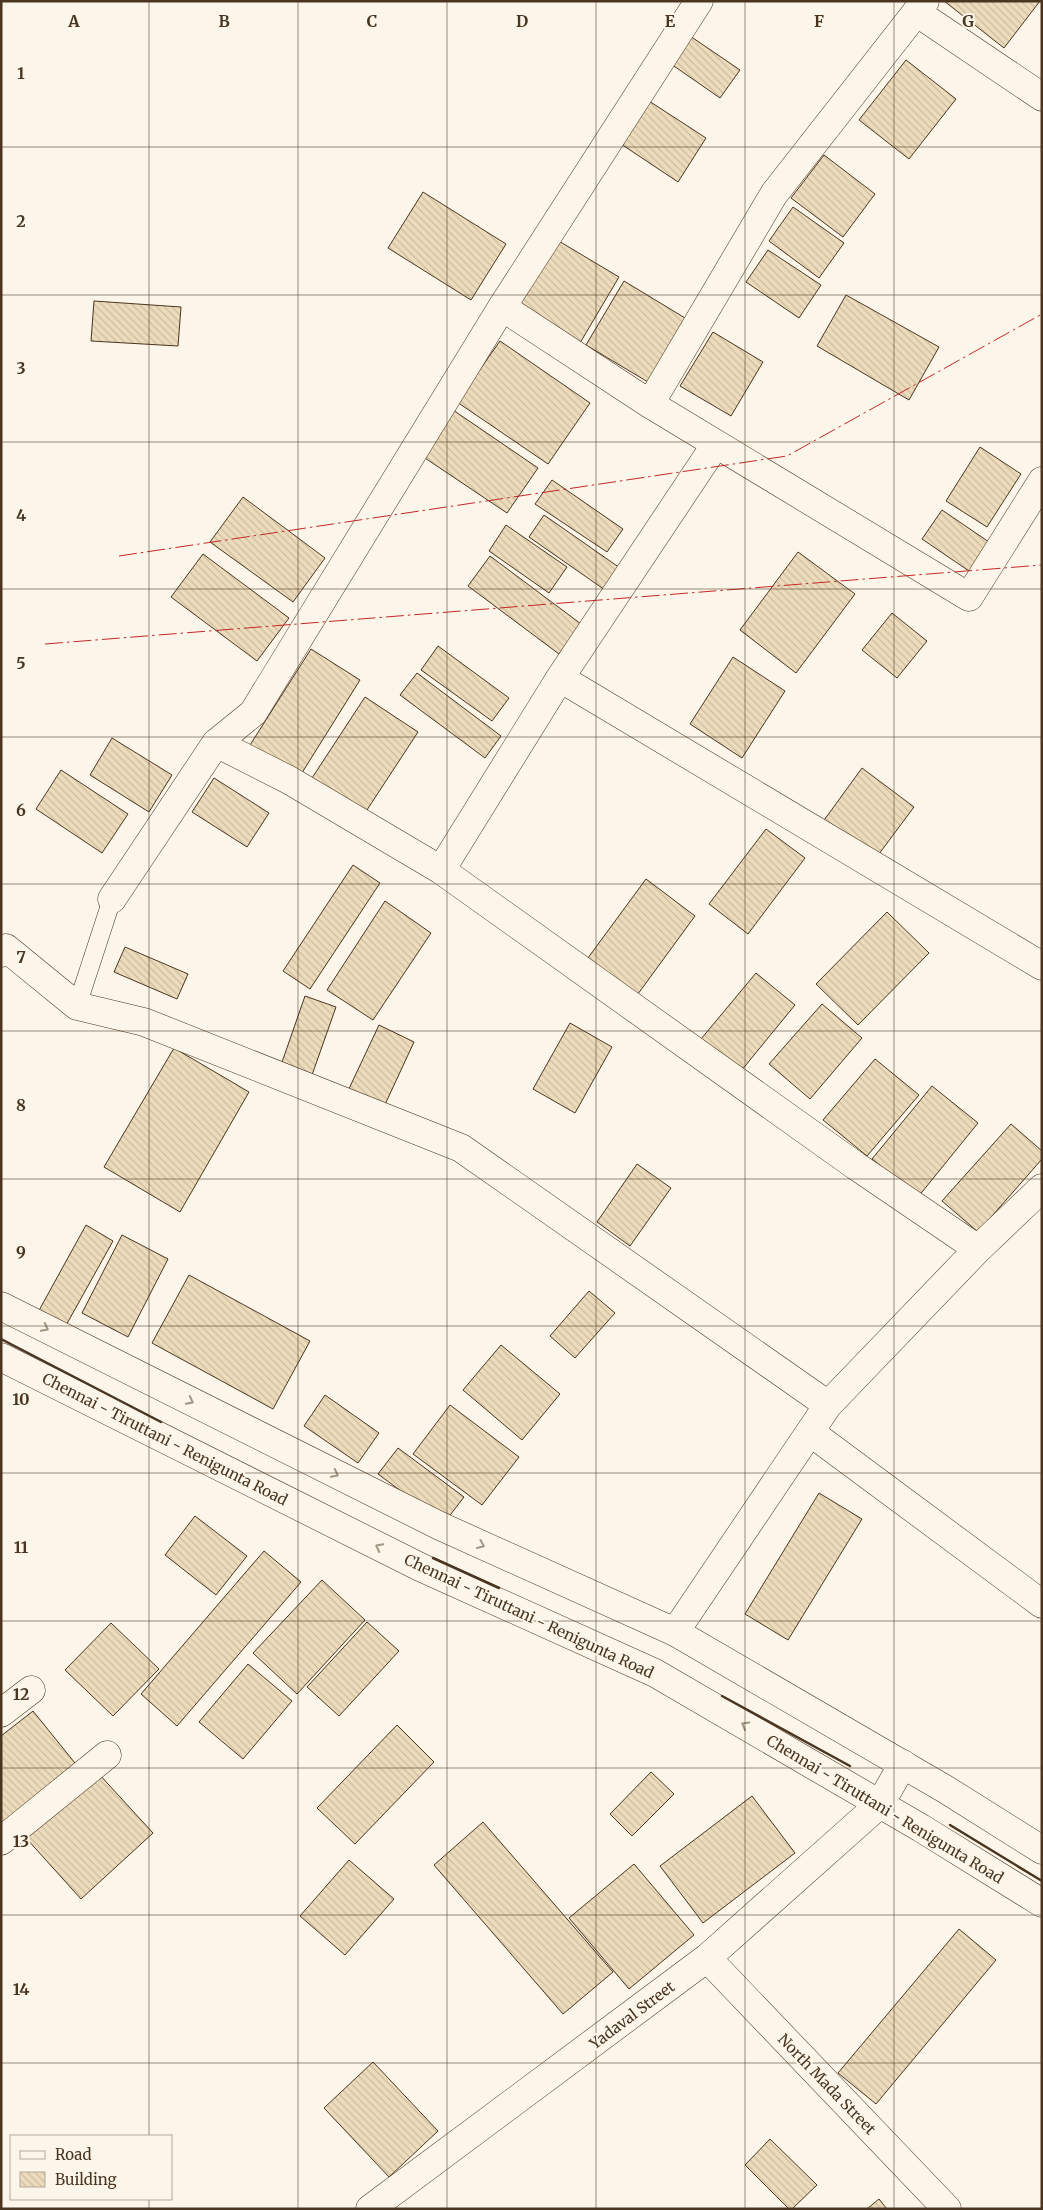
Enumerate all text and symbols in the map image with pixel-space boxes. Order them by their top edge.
text: A [67,11,80,31]
text: B [218,11,230,31]
text: C [367,11,377,31]
text: D [516,11,528,31]
text: E [665,11,676,31]
text: F [814,11,824,31]
text: G [962,11,974,31]
text: 1 [17,63,25,83]
text: 2 [16,211,26,231]
text: 3 [16,358,26,378]
text: 4 [16,505,26,525]
text: 5 [16,653,26,673]
text: 6 [16,800,26,820]
text: 7 [16,947,26,967]
text: 8 [16,1095,26,1115]
text: 9 [16,1242,26,1262]
one-way arrow [40,1322,49,1332]
street label: Chennai - Tiruttani - Renigunta Road [39,1369,291,1509]
text: 10 [12,1389,30,1409]
one-way arrow [185,1395,194,1405]
one-way arrow [330,1468,339,1478]
text: 11 [14,1537,29,1557]
one-way arrow [476,1538,485,1549]
one-way arrow [375,1543,384,1553]
street label: Chennai - Tiruttani - Renigunta Road [401,1550,657,1682]
text: 12 [13,1684,29,1704]
one-way arrow [741,1722,750,1732]
street label: Chennai - Tiruttani - Renigunta Road [763,1731,1007,1887]
text: 13 [13,1831,29,1851]
street label: Yadaval Street [585,1977,678,2054]
text: 14 [13,1979,29,1999]
street label: North Mada Street [774,2030,880,2138]
legend [10,2135,172,2200]
text: Road [55,2145,91,2164]
text: Building [55,2170,117,2189]

